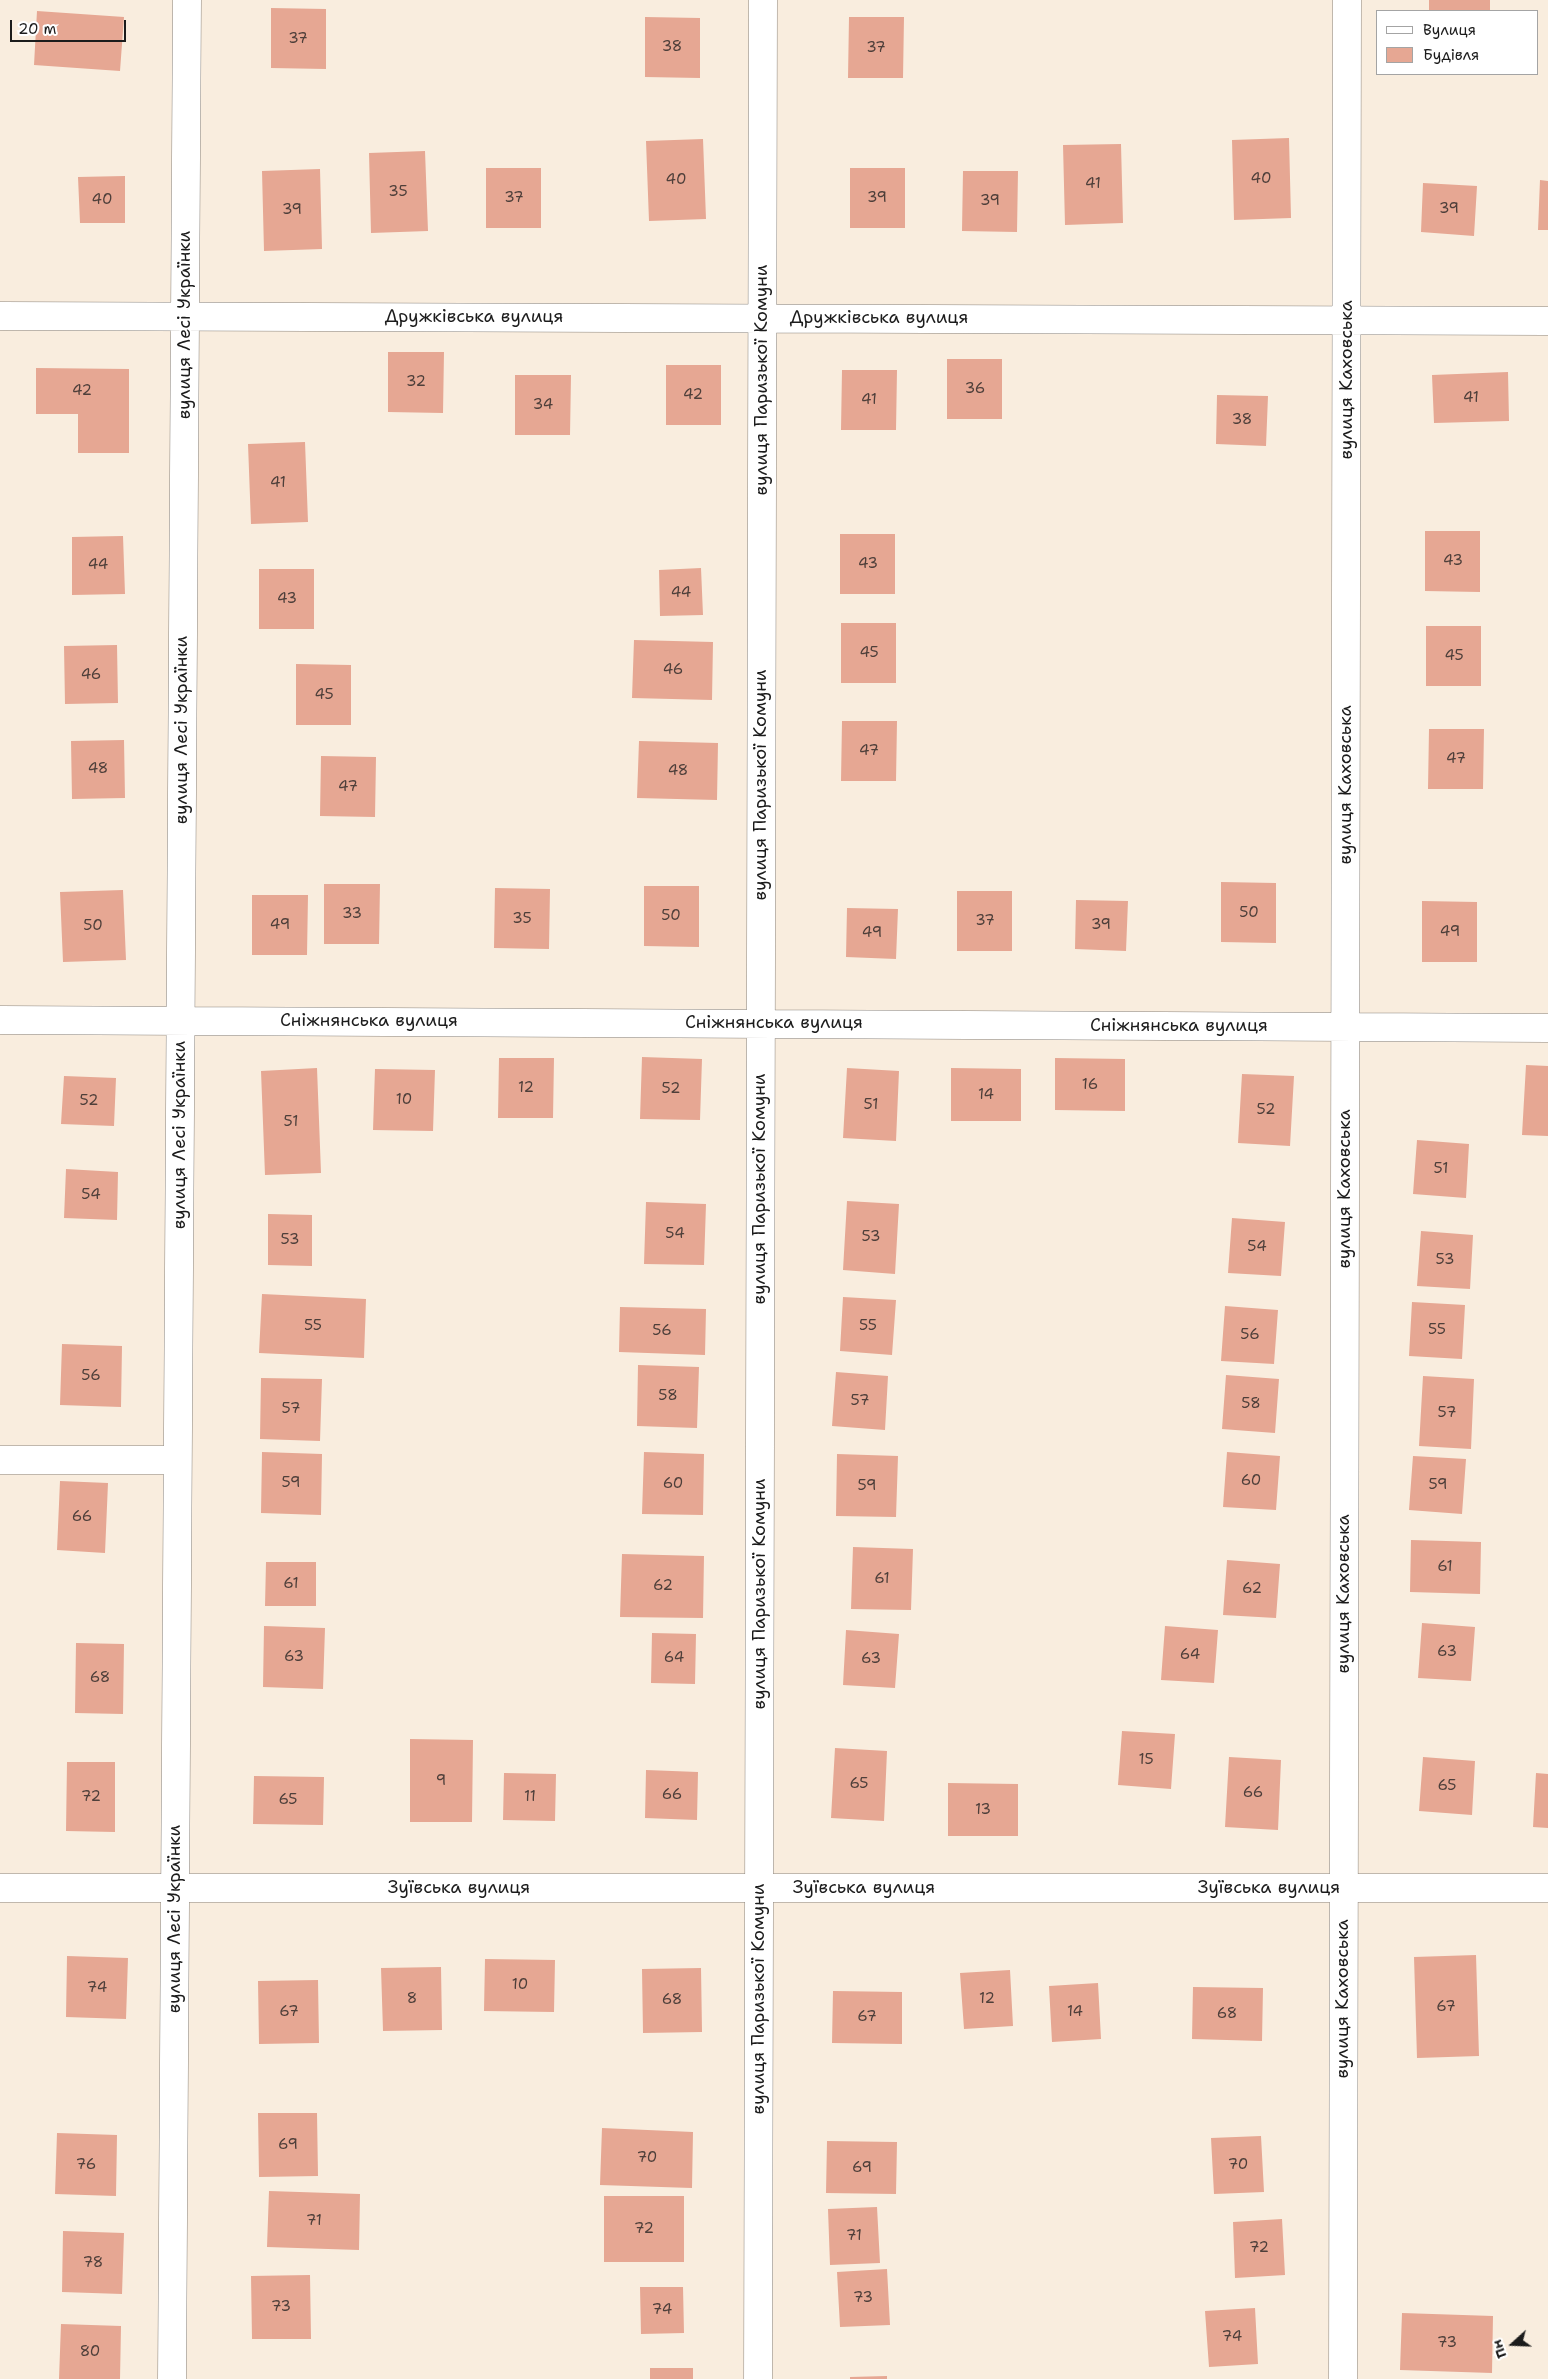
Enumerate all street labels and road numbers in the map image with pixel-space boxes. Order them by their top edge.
street label: вулиця Лесі Українки [174,231,196,419]
street label: вулиця Паризької Комуни [751,264,773,496]
street label: вулиця Каховська [1336,300,1358,460]
street label: Дружківська вулиця [385,306,563,328]
street label: Дружківська вулиця [790,307,968,329]
street label: вулиця Лесі Українки [171,636,193,824]
street label: вулиця Паризької Комуни [750,669,772,901]
street label: вулиця Каховська [1335,705,1357,865]
street label: Сніжнянська вулиця [280,1010,458,1032]
street label: Сніжнянська вулиця [685,1012,863,1034]
street label: Сніжнянська вулиця [1090,1015,1268,1037]
street label: вулиця Лесі Українки [169,1041,191,1229]
street label: вулиця Паризької Комуни [749,1073,771,1305]
street label: вулиця Каховська [1334,1109,1356,1269]
street label: вулиця Паризької Комуни [749,1478,771,1710]
street label: вулиця Каховська [1333,1514,1355,1674]
street label: вулиця Лесі Українки [164,1825,186,2013]
street label: Зуївська вулиця [388,1877,530,1899]
street label: Зуївська вулиця [793,1877,935,1899]
street label: Зуївська вулиця [1198,1877,1340,1899]
street label: вулиця Паризької Комуни [748,1883,770,2115]
street label: вулиця Каховська [1332,1919,1354,2079]

